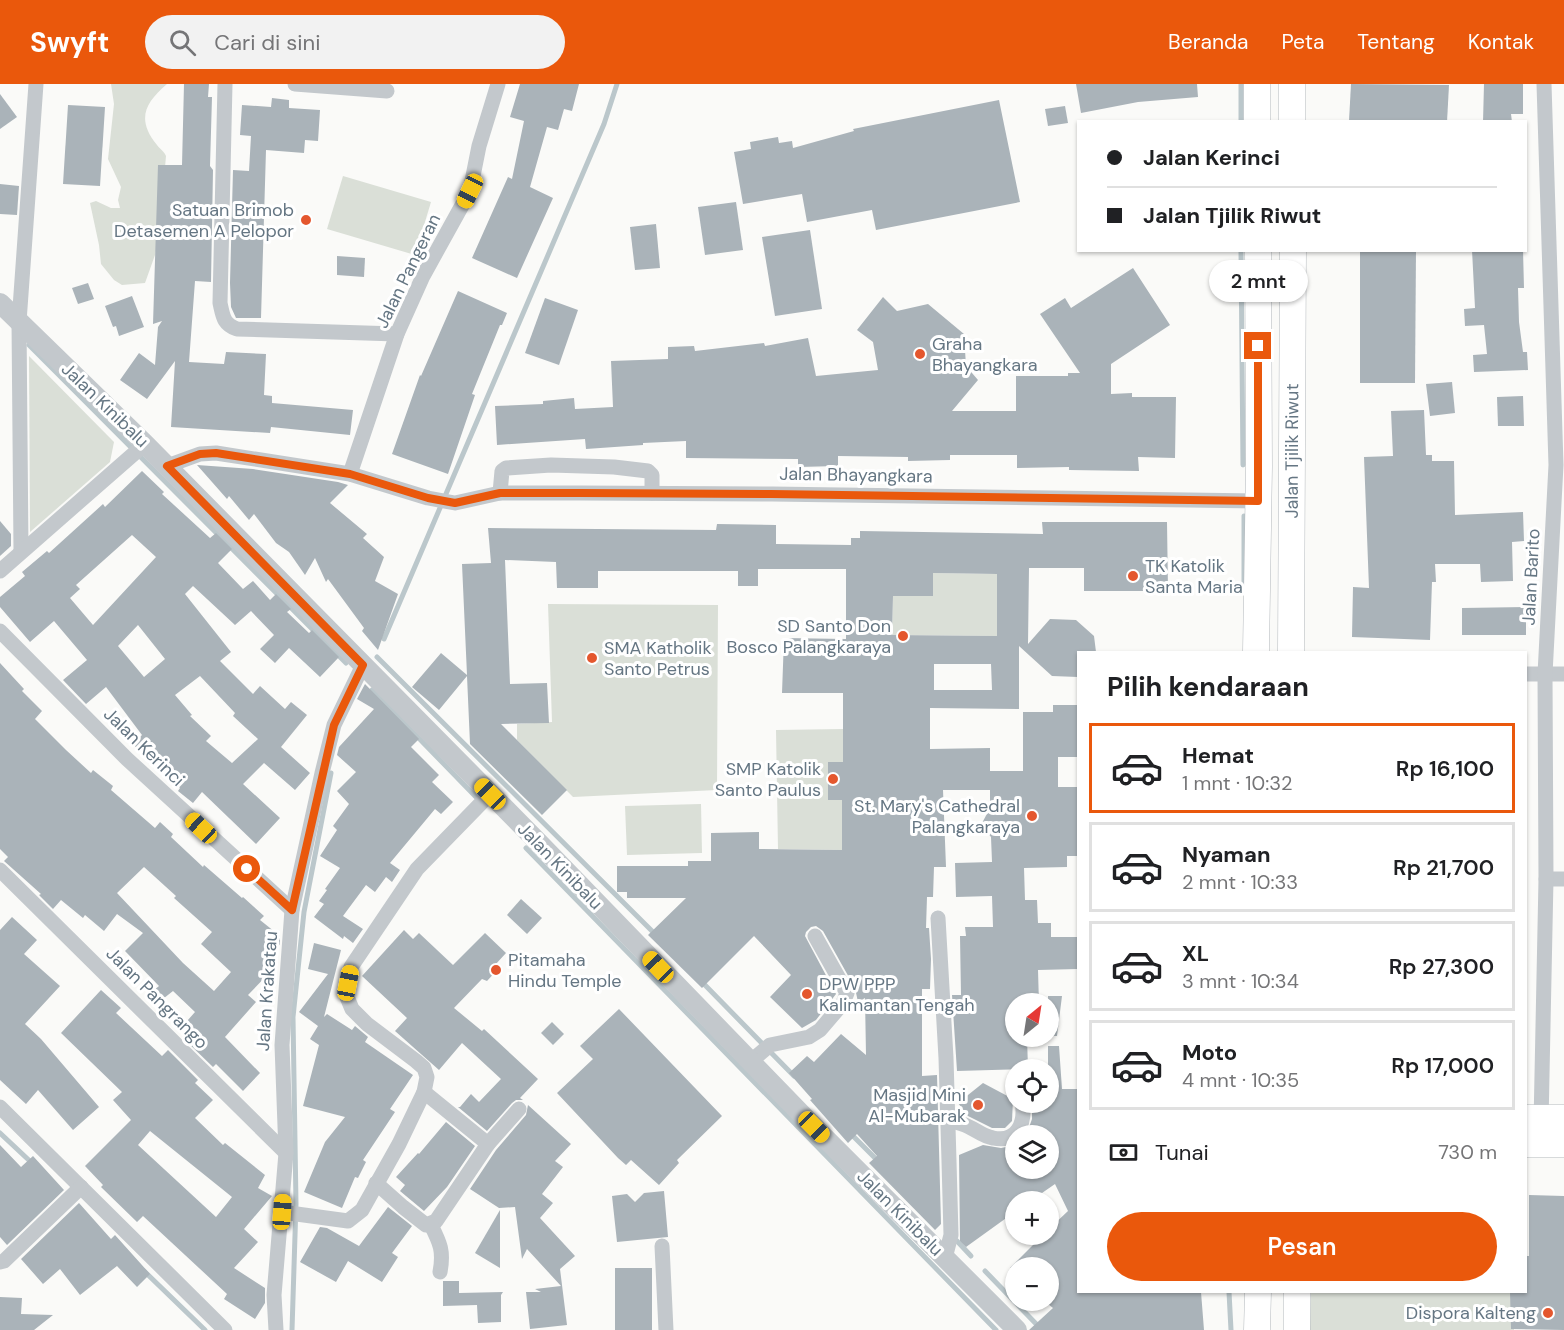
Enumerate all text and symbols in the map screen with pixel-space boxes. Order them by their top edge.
search box [145,15,565,69]
text: Swyft [30,24,109,61]
icon: search [166,26,199,59]
text: Cari di sini [214,28,320,57]
text: Beranda [1168,28,1249,56]
text: Peta [1282,28,1324,56]
text: Tentang [1357,28,1435,56]
text: Kontak [1468,28,1534,56]
text: Jalan Kerinci [1143,143,1280,172]
car [454,171,486,211]
place label: Satuan Brimob Detasemen A Pelopor [114,198,294,243]
text: Jalan Tjilik Riwut [1143,201,1321,230]
street label: Jalan Pangeran [370,210,446,332]
marker: Satuan Brimob Detasemen A Pelopor [299,213,313,227]
callout: 2 mnt [1208,259,1308,301]
text: 2 mnt [1231,268,1286,294]
place label: Graha Bhayangkara [932,332,1038,377]
route end [1244,332,1271,359]
marker: Graha Bhayangkara [913,347,927,361]
street label: Jalan Kinibalu [56,357,154,453]
street label: Jalan Tjilik Riwut [1280,383,1304,519]
street label: Jalan Bhayangkara [779,462,933,488]
street label: Jalan Barito [1516,528,1546,626]
place label: TK Katolik Santa Maria [1145,554,1243,599]
marker: TK Katolik Santa Maria [1126,569,1140,583]
place label: SD Santo Don Bosco Palangkaraya [726,614,891,659]
marker: SD Santo Don Bosco Palangkaraya [896,629,910,643]
place label: SMA Katholik Santo Petrus [604,636,711,681]
marker: SMA Katholik Santo Petrus [585,651,599,665]
text: Pilih kendaraan [1107,669,1309,704]
street label: Jalan Kerinci [98,702,190,792]
icon: car [1110,741,1164,795]
text: Hemat [1182,741,1254,770]
text: Rp 16,100 [1396,754,1494,783]
place label: SMP Katolik Santo Paulus [715,757,821,802]
text: 1 mnt · 10:32 [1182,770,1293,796]
marker: SMP Katolik Santo Paulus [826,772,840,786]
car [471,775,509,813]
place label: St. Mary's Cathedral Palangkaraya [854,794,1020,839]
car [182,809,220,847]
marker: St. Mary's Cathedral Palangkaraya [1025,809,1039,823]
street label: Jalan Kinibalu [512,817,608,915]
icon: car [1110,840,1164,894]
text: Nyaman [1182,840,1271,869]
text: Rp 21,700 [1393,853,1494,882]
route start [233,855,260,882]
text: 2 mnt · 10:33 [1182,869,1298,895]
street label: Jalan Krakatau [251,930,283,1052]
icon: car [1110,939,1164,993]
text: XL [1182,939,1209,968]
street label: Jalan Pangrango [101,942,213,1054]
place label: Pitamaha Hindu Temple [508,948,622,993]
car [639,948,677,986]
text: Rp 27,300 [1389,952,1494,981]
marker: Pitamaha Hindu Temple [489,963,503,977]
car [336,964,360,1002]
text: 3 mnt · 10:34 [1182,968,1299,994]
place label: DPW PPP Kalimantan Tengah [819,972,975,1017]
marker: DPW PPP Kalimantan Tengah [800,987,814,1001]
north arrow [1005,993,1059,1047]
map controls [1005,993,1059,1311]
icon: car [1110,1038,1164,1092]
text: Moto [1182,1038,1237,1067]
text: Rp 17,000 [1391,1051,1494,1080]
button: locate [1005,1059,1059,1113]
text: 4 mnt · 10:35 [1182,1067,1299,1093]
place label: Masjid Mini Al-Mubarak [868,1083,966,1128]
marker: Masjid Mini Al-Mubarak [971,1098,985,1112]
car [795,1108,833,1146]
button: layers [1005,1125,1059,1179]
icon: cash [1107,1136,1140,1169]
text: Tunai [1155,1138,1209,1167]
text: 730 m [1438,1139,1497,1165]
street label: Jalan Kinibalu [852,1165,948,1261]
button: + [1005,1191,1059,1245]
car [272,1193,292,1231]
button: Pesan [1107,1212,1497,1281]
button: − [1005,1257,1059,1311]
place label: Dispora Kalteng [1406,1301,1536,1325]
marker: Dispora Kalteng [1541,1306,1555,1320]

